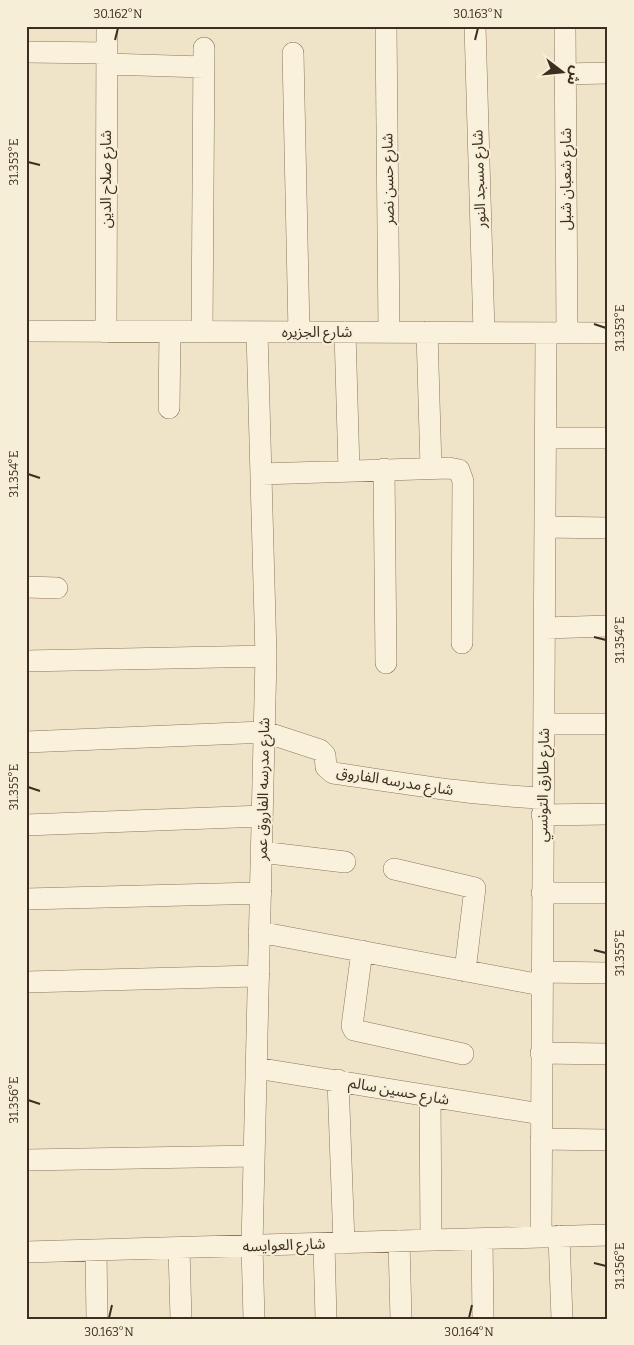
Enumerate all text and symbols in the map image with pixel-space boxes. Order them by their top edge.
text: 30.162°N [93,7,143,21]
text: 30.163°N [453,7,503,21]
north arrow [536,48,586,98]
text: ش [563,64,585,87]
street label: شارع شعبان شبل [557,128,578,230]
street label: شارع مسجد النور [468,129,493,230]
street label: شارع صلاح الدين [97,130,118,228]
street label: شارع حسن نصر [378,133,401,226]
text: 31.353°E [7,139,21,185]
text: 31.353°E [613,305,627,351]
street label: شارع الجزيره [282,323,353,344]
text: 31.354°E [7,451,21,497]
text: 31.354°E [613,617,627,663]
street label: شارع مدرسه الفاروق عمر [253,717,276,862]
street label: شارع طارق التونسي [533,727,556,842]
street label: شارع مدرسه الفاروق [335,763,455,802]
text: 31.355°E [7,764,21,810]
text: 31.355°E [613,930,627,976]
street label: شارع حسين سالم [347,1073,451,1112]
text: 31.356°E [7,1077,21,1123]
street label: شارع العوايسه [242,1235,326,1258]
text: 31.356°E [613,1243,627,1289]
text: 30.163°N [84,1325,134,1339]
text: 30.164°N [444,1325,494,1339]

